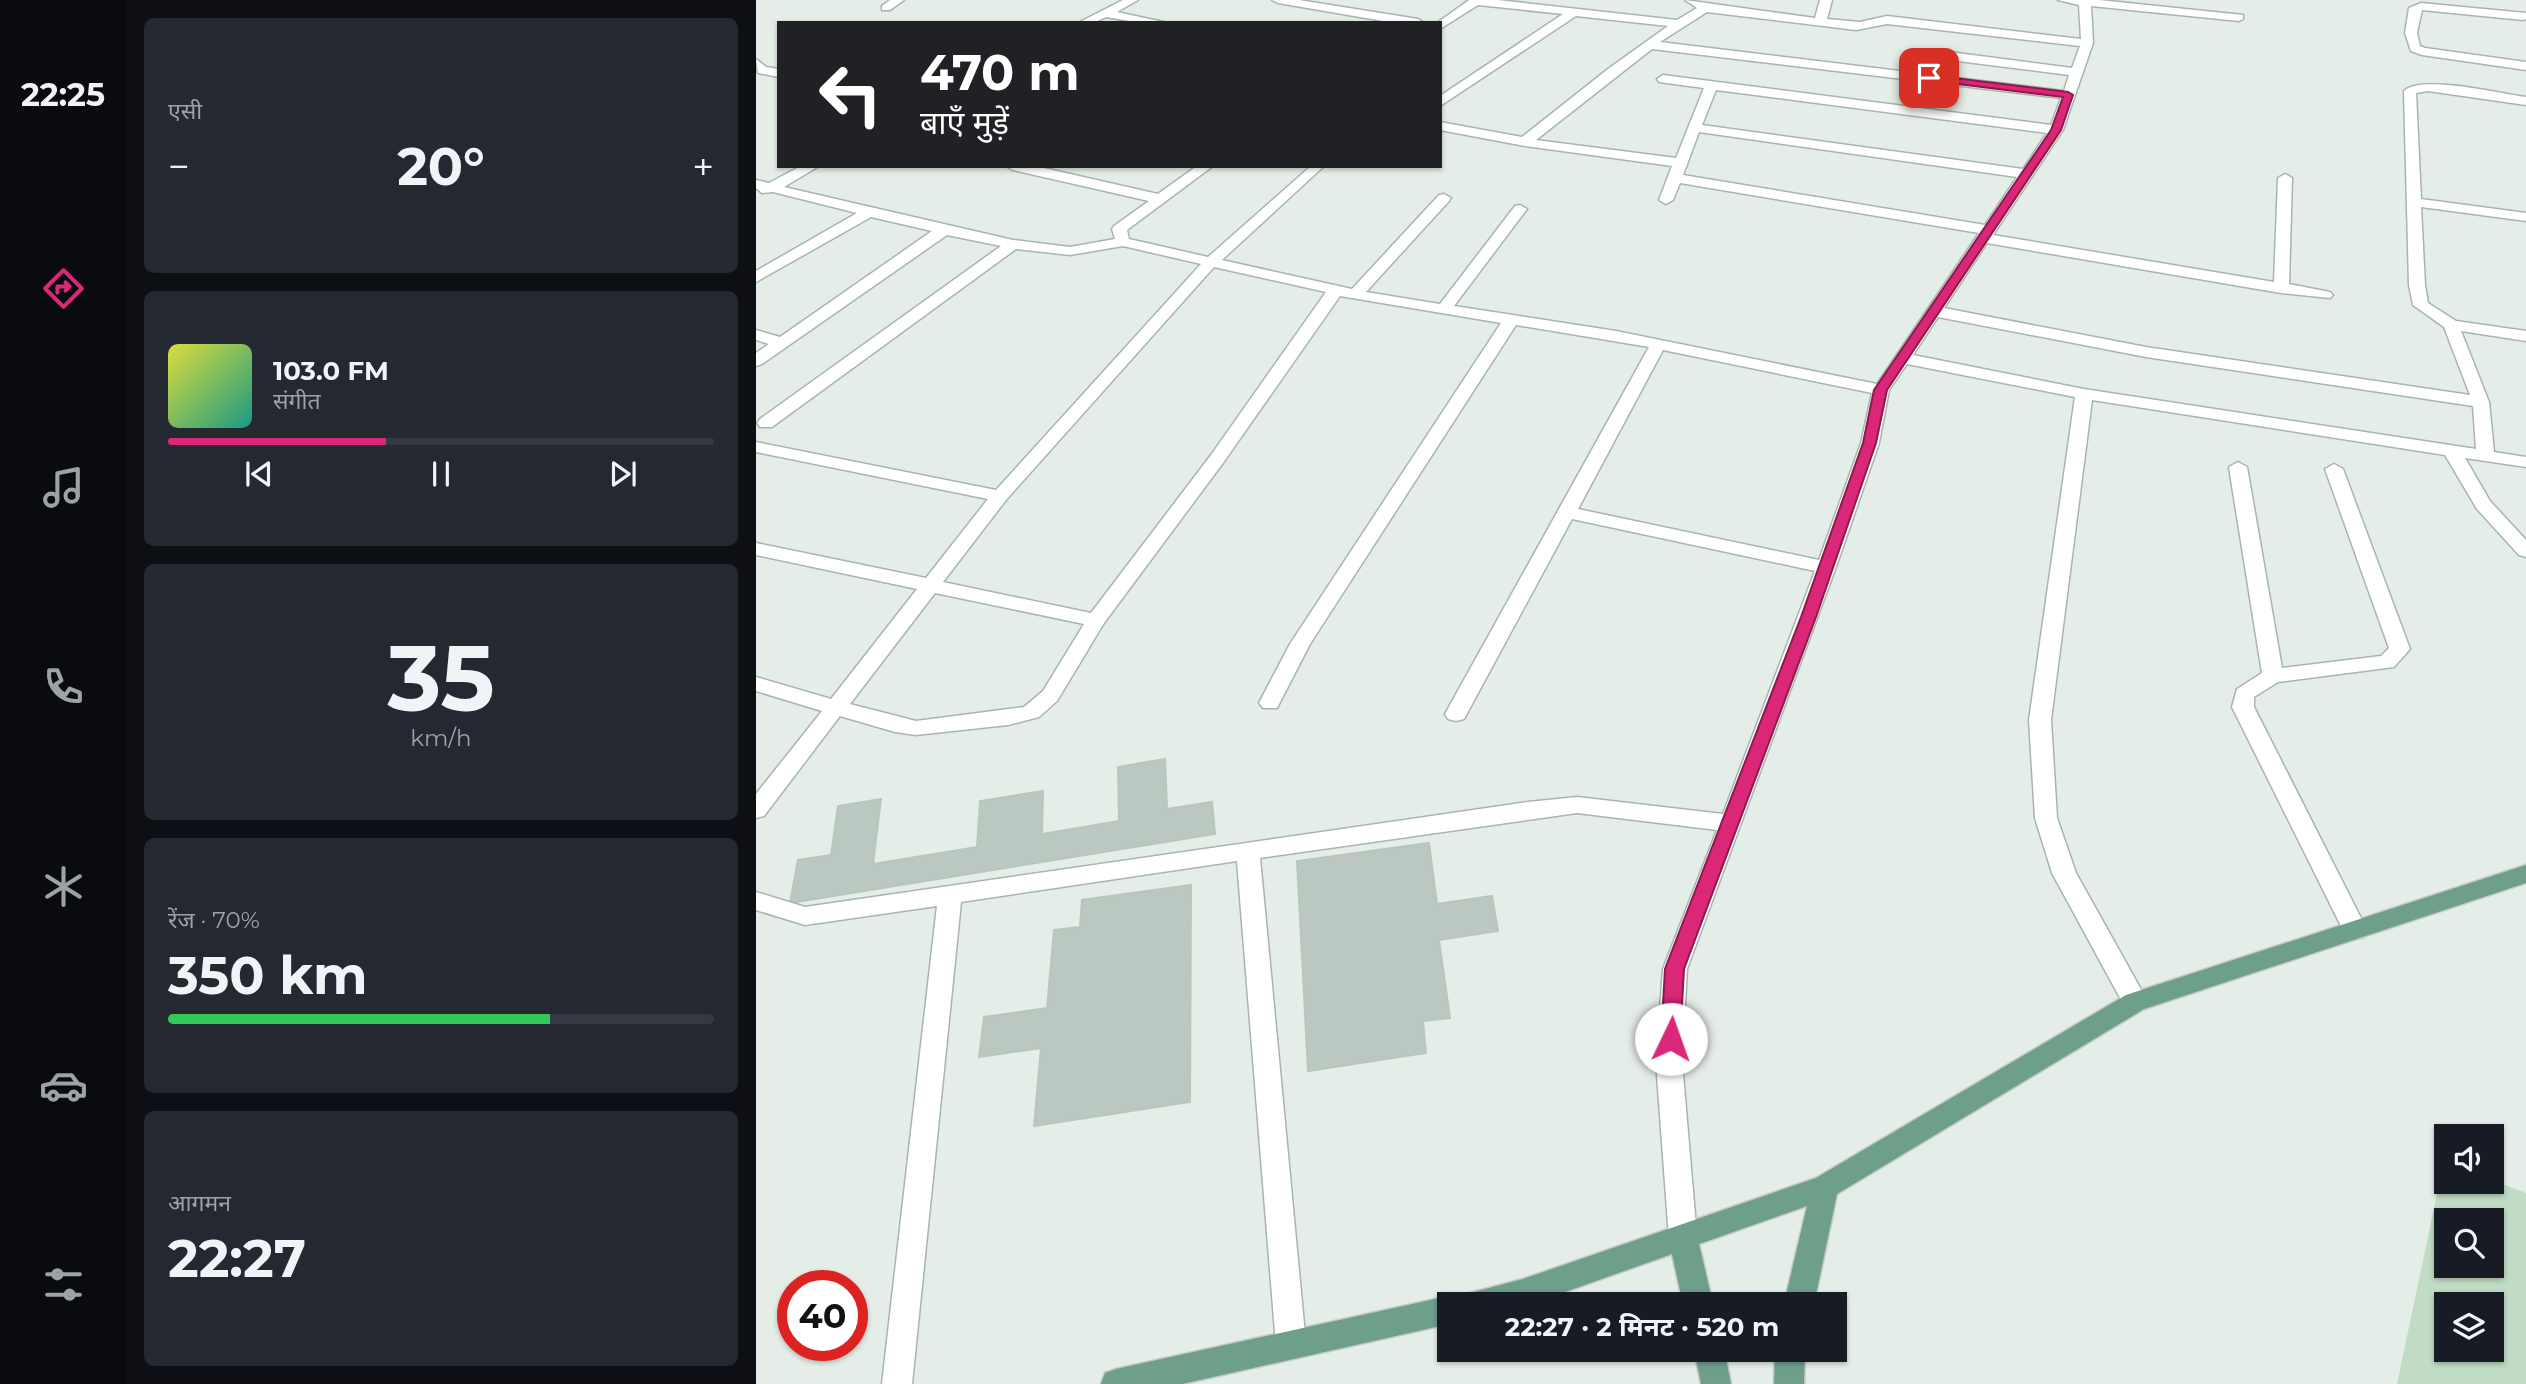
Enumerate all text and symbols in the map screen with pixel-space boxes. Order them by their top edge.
text: 470 m [920,43,1080,102]
pin [1899,48,1959,108]
icon: left [805,49,896,140]
icon: arrive [1910,59,1948,97]
text: 22:25 [21,75,105,114]
text: एसी [168,97,202,125]
text: बाएँ मुड़ें [920,103,1009,142]
text: 20° [397,135,485,198]
text: − [168,143,190,190]
text: + [692,143,714,190]
icon: directions [39,264,88,313]
text: 103.0 FM [273,355,389,387]
text: संगीत [273,387,321,415]
icon: previous [240,455,278,493]
icon: pause [422,455,460,493]
icon: next [604,455,642,493]
icon: music [39,463,88,512]
text: 35 [387,623,495,734]
icon: phone [39,662,88,711]
text: km/h [410,724,472,752]
icon: climate [39,862,88,911]
text: रेंज · 70% [168,906,260,934]
text: 350 km [168,944,368,1007]
position arrow [1634,1002,1708,1076]
icon: car [39,1061,88,1110]
map controls [2434,1124,2504,1362]
button: sound [2434,1124,2504,1194]
text: आगमन [168,1189,231,1217]
button: search [2434,1208,2504,1278]
text: 22:27 [168,1227,306,1290]
icon: filters [39,1260,88,1309]
speed limit sign: 40 [777,1270,868,1361]
button: layers [2434,1292,2504,1362]
text: 22:27 · 2 मिनट · 520 m [1505,1311,1779,1343]

